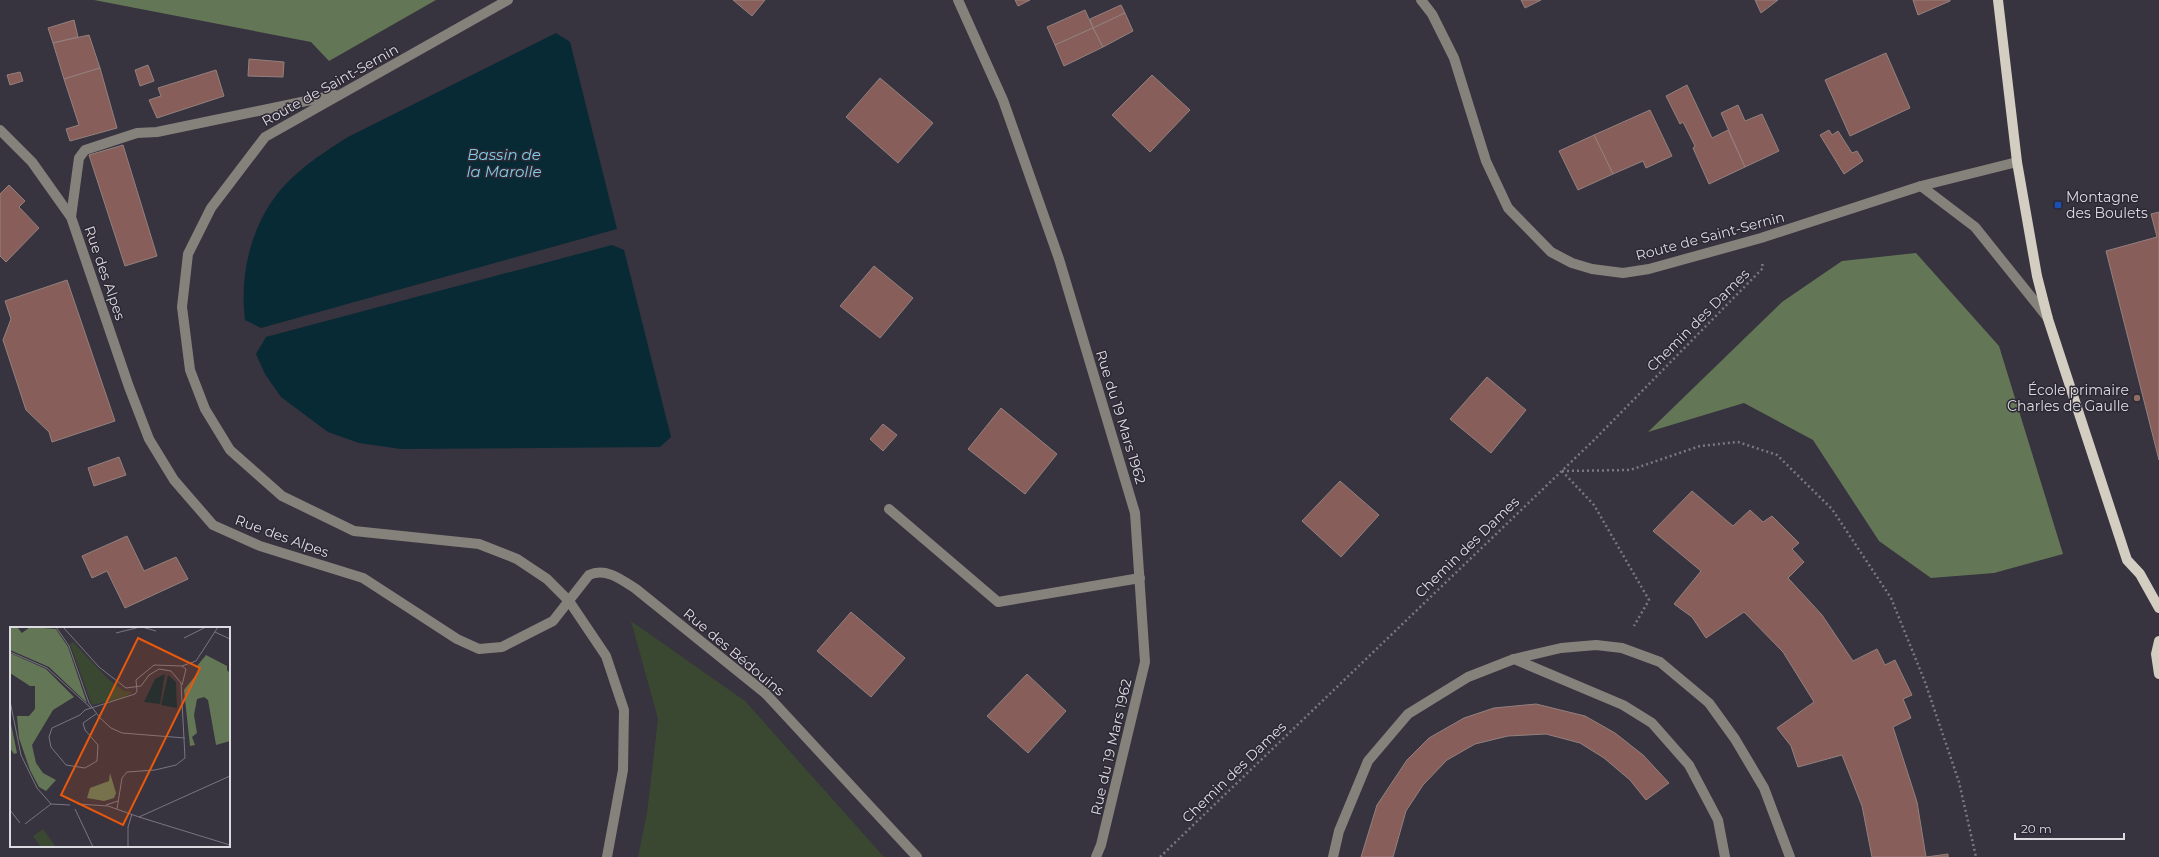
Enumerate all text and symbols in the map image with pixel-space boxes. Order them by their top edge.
street label: Route de Saint-Sernin [259,40,401,130]
water label: Bassin de la Marolle [467,145,542,181]
place label: Montagne des Boulets [2066,188,2148,222]
marker: Montagne des Boulets [2053,200,2063,210]
street label: Route de Saint-Sernin [1634,207,1786,265]
street label: Rue des Alpes [80,223,130,323]
street label: Chemin des Dames [1643,265,1753,375]
street label: Rue du 19 Mars 1962 [1092,348,1150,486]
place label: École primaire Charles de Gaulle [2007,381,2129,415]
marker: École primaire Charles de Gaulle [2132,393,2142,403]
street label: Chemin des Dames [1411,492,1523,601]
street label: Rue des Alpes [233,511,332,561]
street label: Rue des Bédouins [680,604,788,700]
inset map [10,627,230,847]
street label: Rue du 19 Mars 1962 [1087,677,1135,817]
street label: Chemin des Dames [1178,717,1290,826]
scale bar [2015,815,2124,841]
text: 20 m [2021,821,2052,836]

